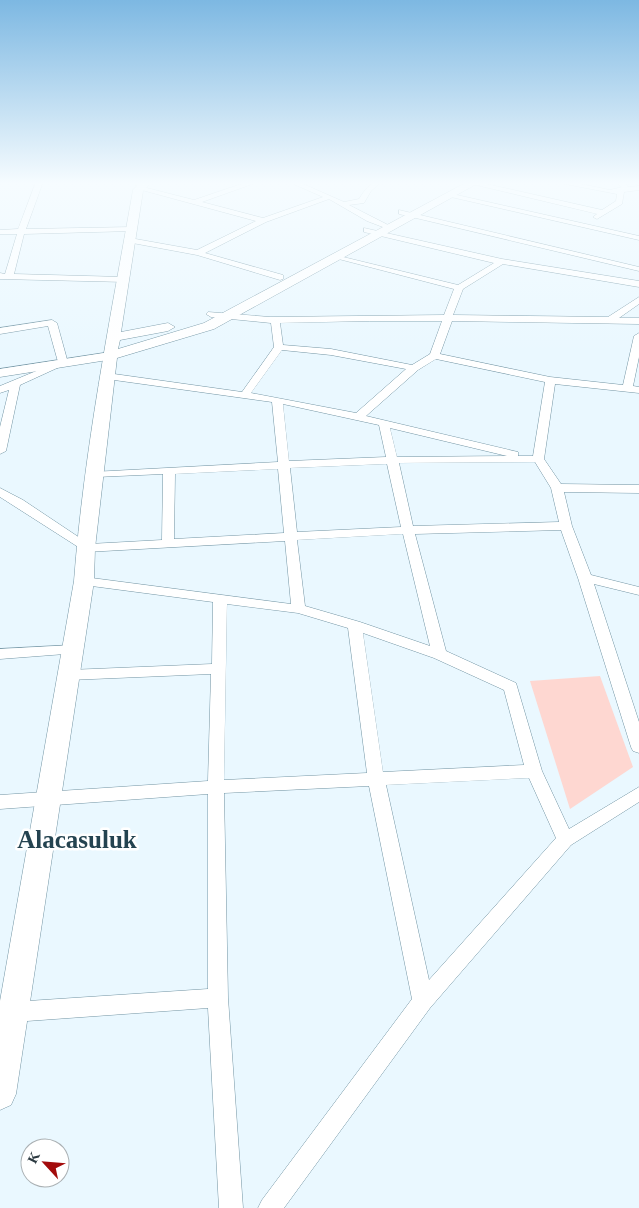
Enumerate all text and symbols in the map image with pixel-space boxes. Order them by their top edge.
district label: Alacasuluk [17,826,137,853]
north arrow [20,1138,70,1188]
text: K [25,1149,43,1166]

